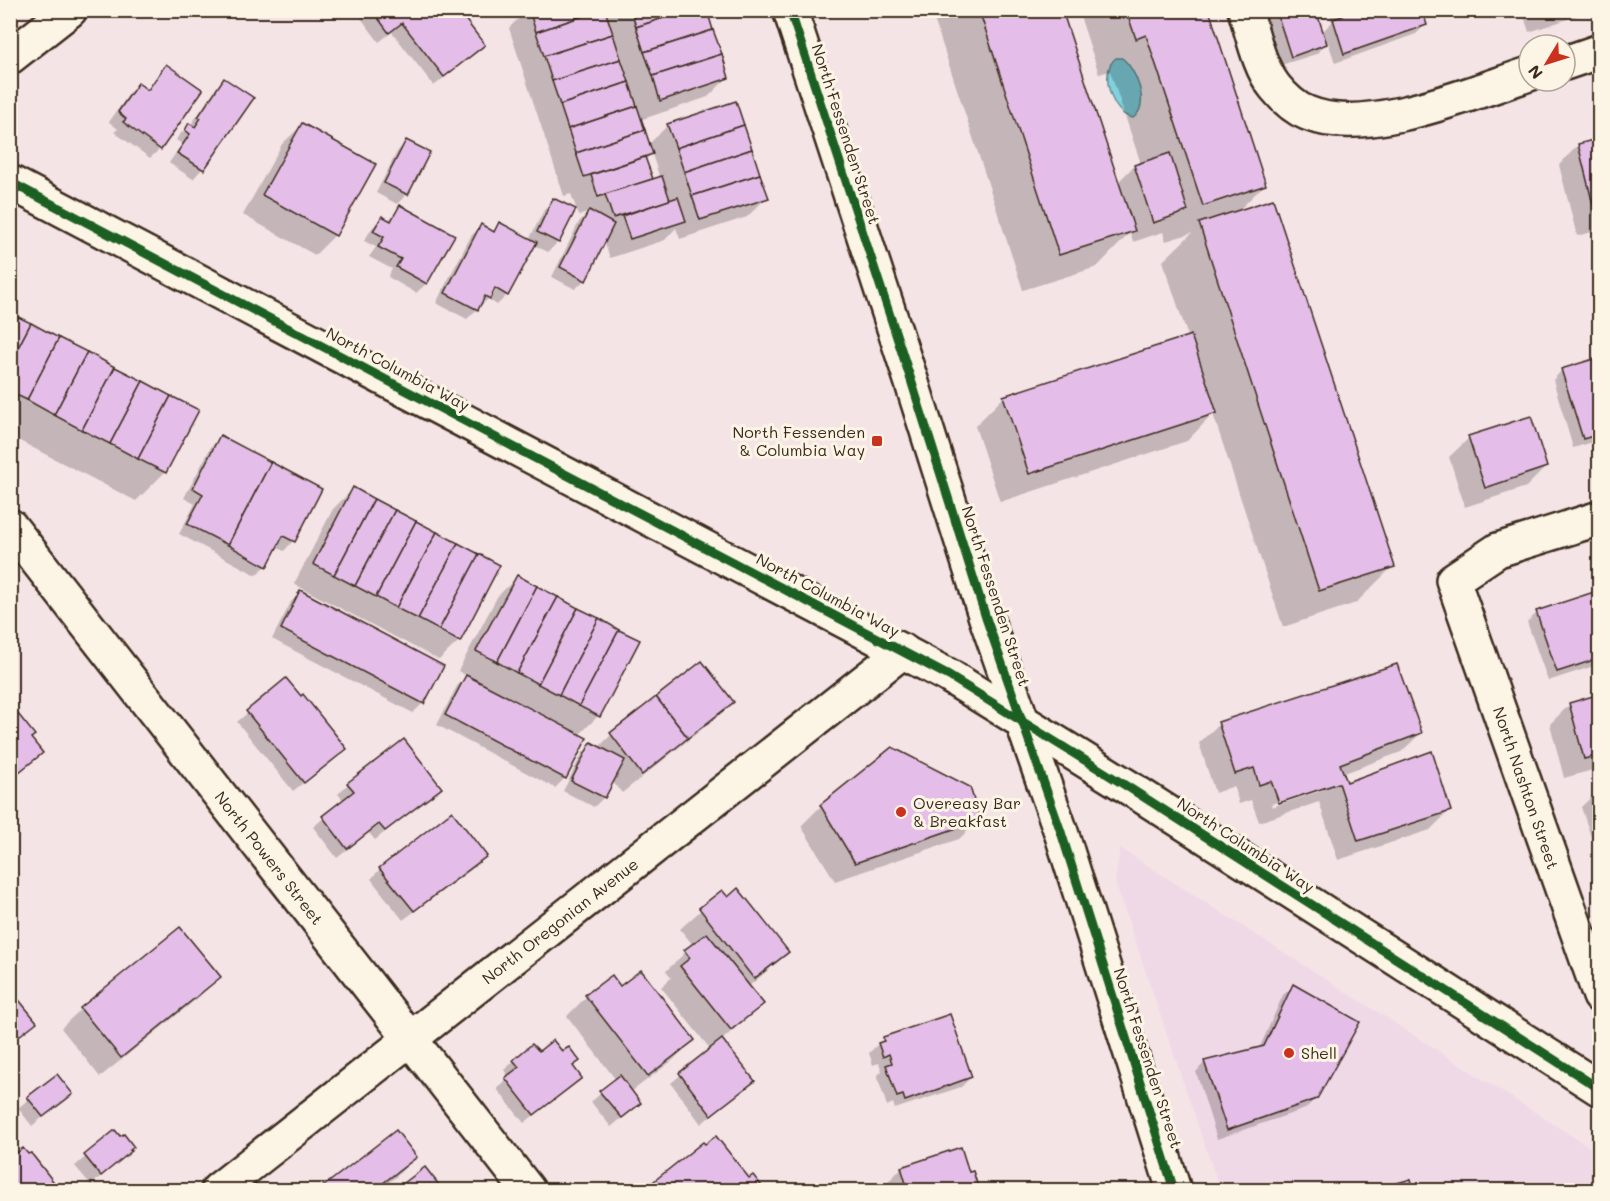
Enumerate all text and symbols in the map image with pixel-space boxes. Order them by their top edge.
north arrow [1517,33,1577,93]
street label: North Fessenden Street [807,41,886,227]
text: N [1523,61,1547,84]
street label: North Columbia Way [323,322,474,415]
place label: North Fessenden & Columbia Way [732,421,865,460]
marker: North Fessenden & Columbia Way [870,434,884,448]
street label: North Fessenden Street [957,503,1036,689]
street label: North Columbia Way [753,548,904,641]
street label: North Nashton Street [1489,704,1564,872]
street label: North Powers Street [211,787,328,929]
place label: Overeasy Bar & Breakfast [913,792,1021,831]
street label: North Columbia Way [1174,792,1319,897]
marker: Overeasy Bar & Breakfast [894,805,908,819]
street label: North Oregonian Avenue [477,853,642,988]
street label: North Fessenden Street [1109,965,1188,1151]
place label: Shell [1301,1042,1337,1063]
marker: Shell [1282,1046,1296,1060]

